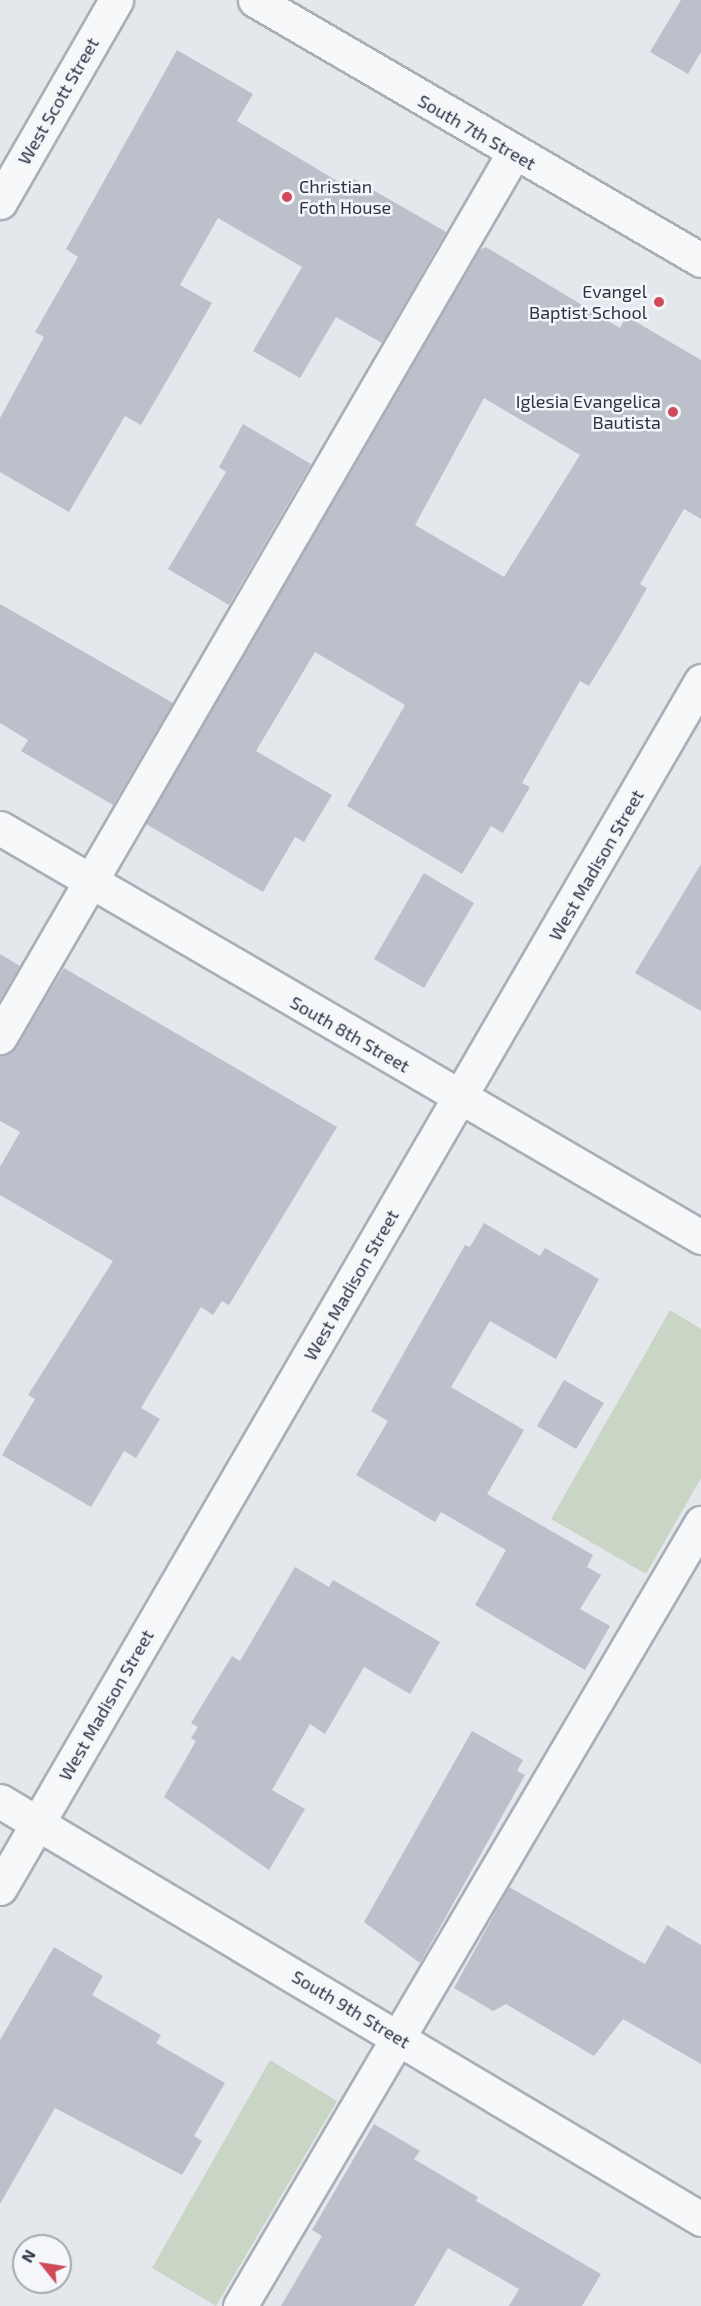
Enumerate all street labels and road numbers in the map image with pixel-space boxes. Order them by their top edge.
street label: West Scott Street [13,34,103,168]
street label: South 7th Street [414,90,540,174]
street label: West Madison Street [544,786,648,944]
street label: South 8th Street [286,991,414,1077]
street label: West Madison Street [299,1206,403,1364]
street label: West Madison Street [54,1626,158,1784]
street label: South 9th Street [288,1965,414,2053]

